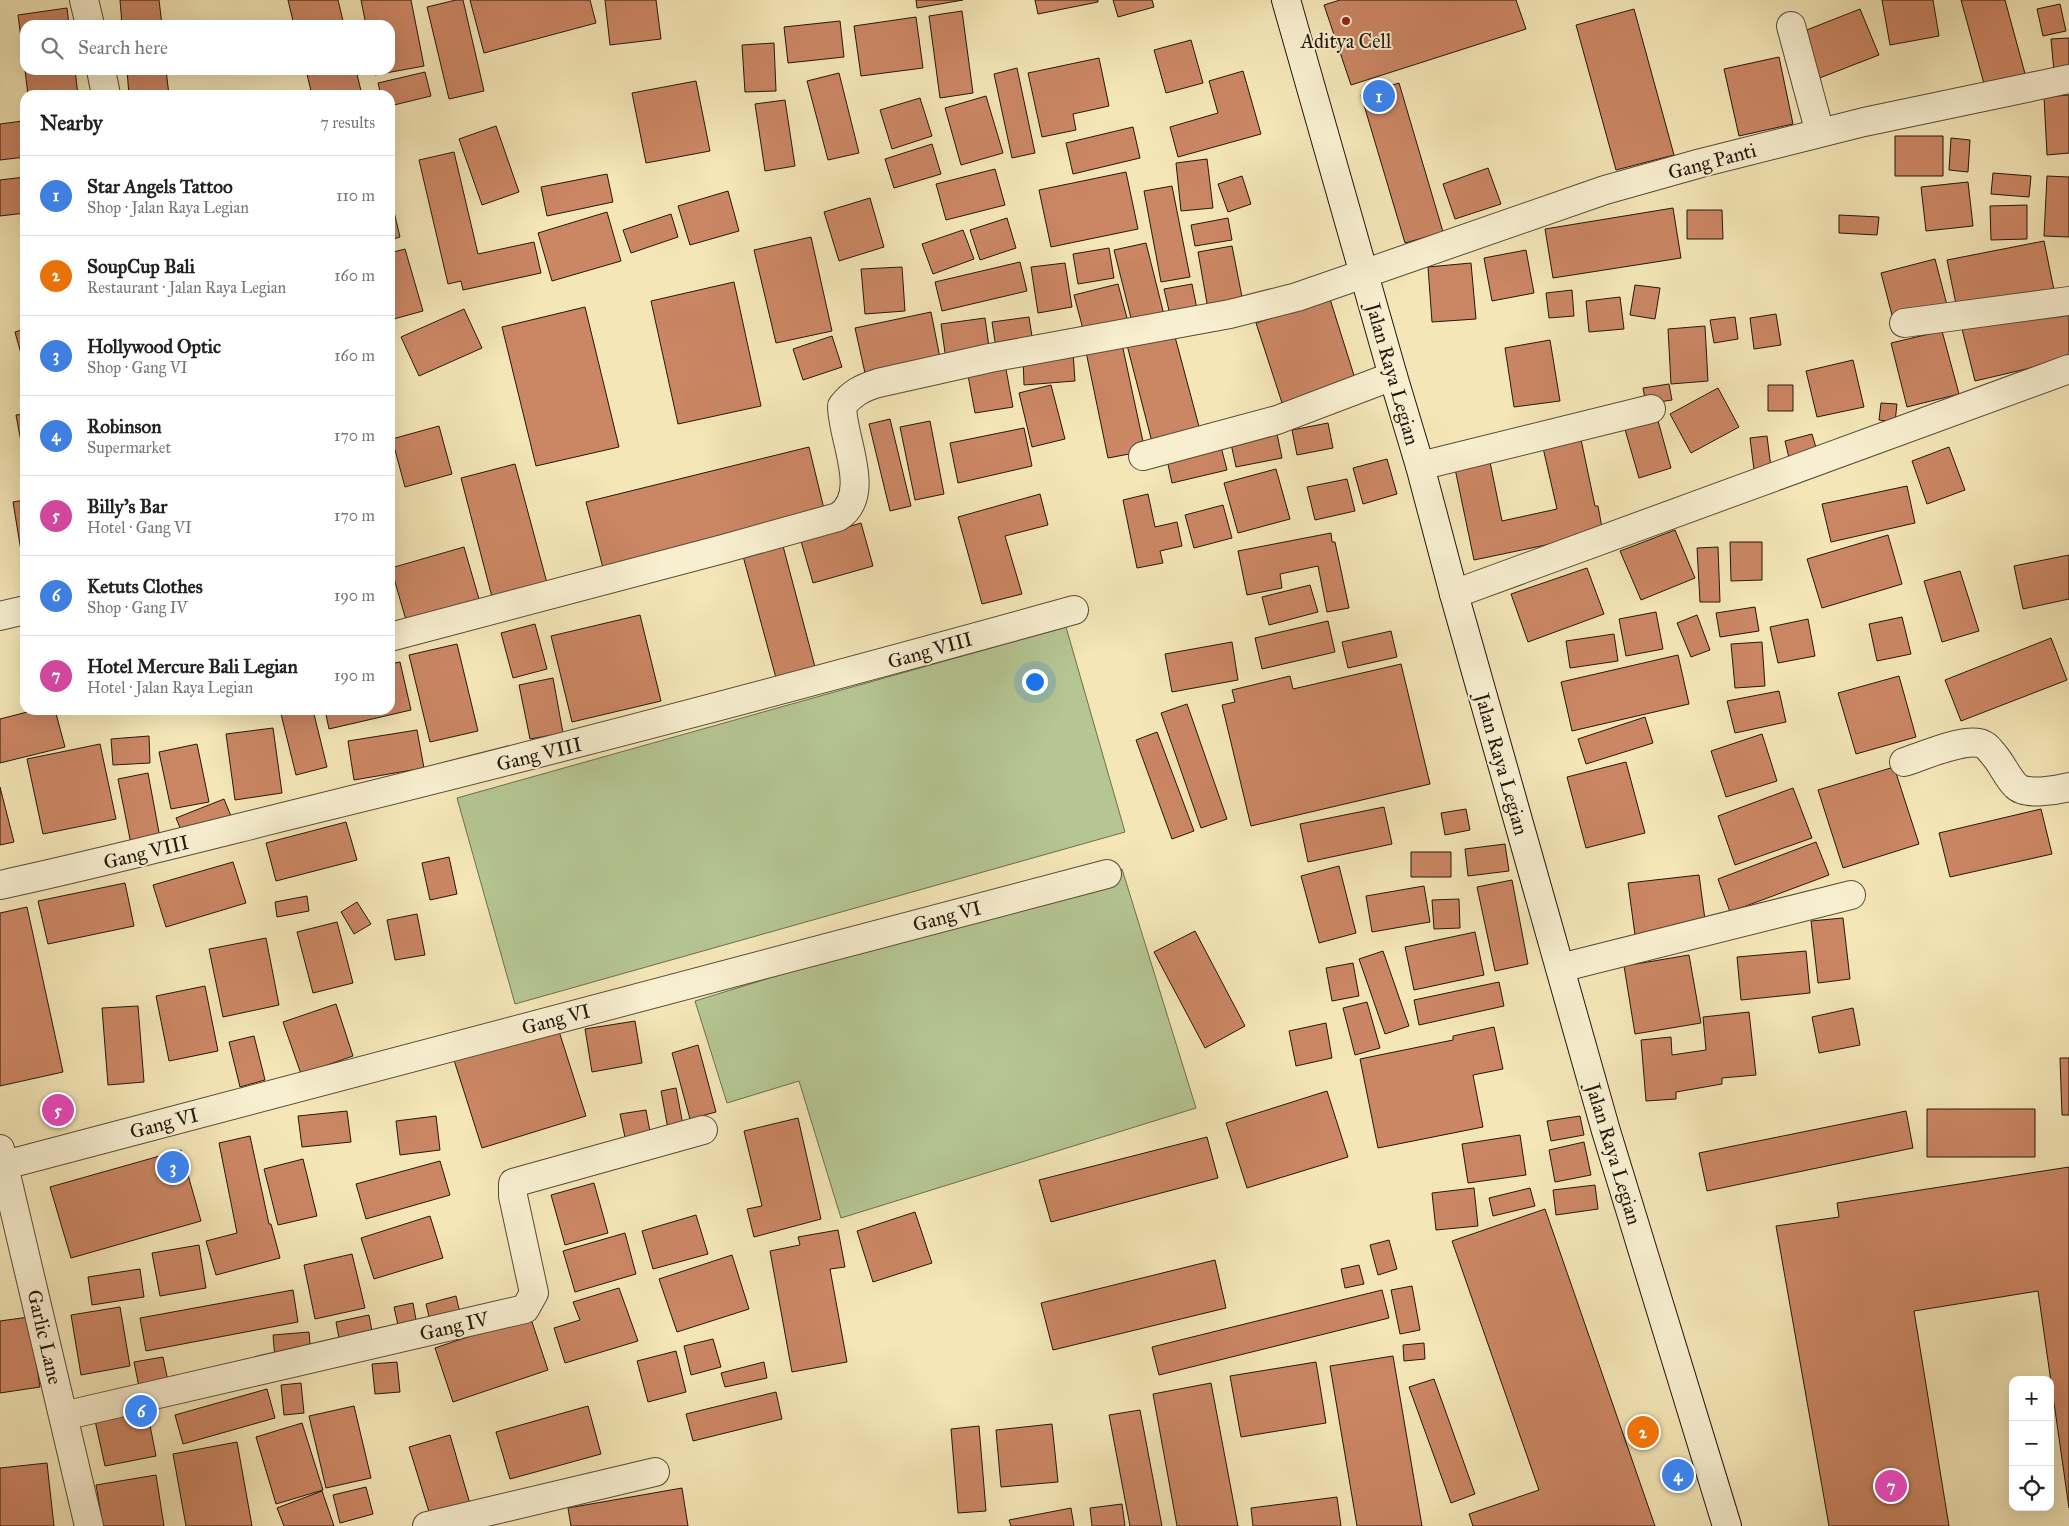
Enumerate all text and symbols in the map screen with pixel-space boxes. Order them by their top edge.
marker: Aditya Cell [1340,15,1352,27]
search box [20,20,395,75]
place label: Aditya Cell [1300,29,1392,53]
icon: search [38,34,66,62]
text: Search here [78,36,168,59]
pin: 1 [1363,77,1395,115]
text: Nearby [40,110,103,136]
text: 7 results [320,113,375,132]
street label: Gang Panti [1665,138,1759,185]
text: Star Angels Tattoo [87,175,233,198]
text: 1 [53,186,59,205]
text: 110 m [336,186,375,205]
text: Shop · Jalan Raya Legian [87,198,249,217]
text: SoupCup Bali [87,255,195,278]
text: 2 [52,266,60,285]
text: 160 m [334,266,375,285]
text: Restaurant · Jalan Raya Legian [87,278,286,297]
street label: Jalan Raya Legian [1360,298,1425,448]
text: Hollywood Optic [87,335,221,358]
text: 3 [53,346,59,365]
text: 160 m [334,346,375,365]
text: Shop · Gang VI [87,358,188,377]
text: Robinson [87,415,162,438]
text: 4 [52,426,60,445]
text: 170 m [334,426,375,445]
text: Supermarket [87,438,171,457]
text: Billy's Bar [87,495,167,518]
text: 5 [52,506,60,525]
text: 170 m [334,506,375,525]
text: Hotel · Gang VI [87,518,192,537]
text: Ketuts Clothes [87,575,203,598]
text: 6 [52,586,60,605]
text: 190 m [334,586,375,605]
text: Shop · Gang IV [87,598,188,617]
street label: Gang VIII [885,626,975,675]
text: Hotel Mercure Bali Legian [87,655,298,678]
text: 7 [52,666,60,685]
text: 190 m [334,666,375,685]
your location [1022,669,1048,695]
text: Hotel · Jalan Raya Legian [87,678,253,697]
street label: Jalan Raya Legian [1469,688,1534,838]
street label: Gang VIII [494,732,584,777]
street label: Gang VIII [101,830,191,875]
street label: Gang VI [910,895,984,938]
street label: Gang VI [519,998,593,1041]
street label: Jalan Raya Legian [1580,1078,1647,1228]
pin: 5 [42,1091,74,1129]
street label: Gang VI [127,1102,201,1145]
pin: 3 [157,1148,189,1186]
street label: Garlic Lane [22,1287,68,1387]
street label: Gang IV [417,1306,492,1347]
map controls [2009,1376,2054,1511]
button: + [2009,1376,2054,1421]
pin: 6 [125,1392,157,1430]
pin: 2 [1627,1413,1659,1451]
button: − [2009,1421,2054,1466]
pin: 4 [1662,1456,1694,1494]
button: locate [2009,1466,2054,1511]
pin: 7 [1875,1467,1907,1505]

